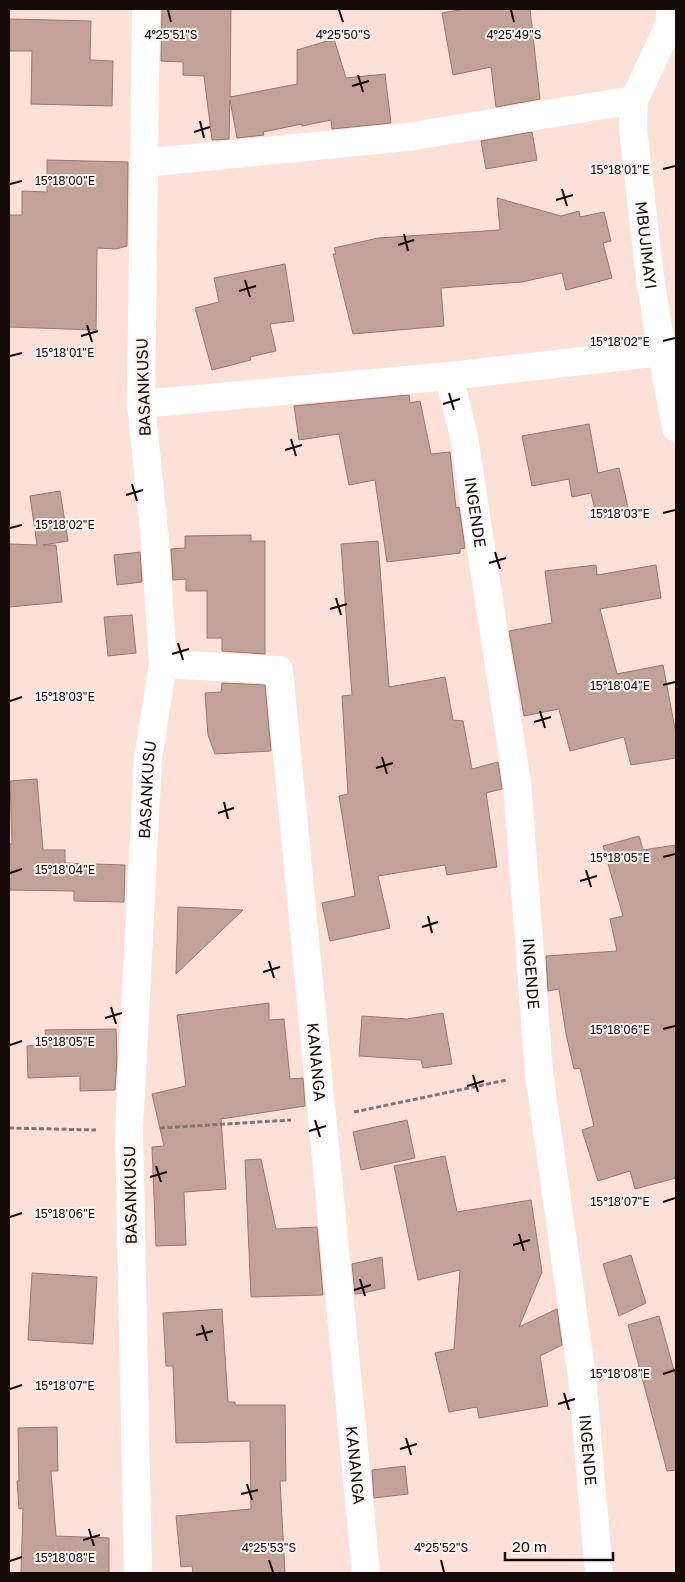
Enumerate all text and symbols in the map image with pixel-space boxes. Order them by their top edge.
text: 4°25'51"S [144,27,198,42]
text: 4°25'50"S [316,27,371,42]
text: 4°25'49"S [487,27,542,42]
text: 15°18'01"E [591,162,649,177]
text: 15°18'00"E [35,173,95,188]
street label: MBUJIMAYI [631,200,662,291]
text: 15°18'02"E [590,334,650,349]
street label: BASANKUSU [131,337,155,437]
text: 15°18'01"E [36,345,94,360]
street label: INGENDE [460,476,491,549]
text: 15°18'03"E [590,506,650,521]
text: 15°18'02"E [35,517,95,532]
text: 15°18'04"E [590,678,650,693]
text: 15°18'03"E [35,689,95,704]
street label: BASANKUSU [134,739,161,839]
text: 15°18'05"E [590,850,650,865]
text: 15°18'04"E [35,862,95,877]
street label: INGENDE [519,937,544,1010]
street label: KANANGA [303,1022,331,1103]
text: 15°18'06"E [590,1022,650,1037]
text: 15°18'05"E [35,1034,95,1049]
street label: BASANKUSU [119,1146,141,1244]
text: 15°18'07"E [590,1194,650,1209]
text: 15°18'06"E [35,1206,95,1221]
text: 15°18'08"E [590,1366,650,1381]
text: 15°18'07"E [35,1378,95,1393]
street label: INGENDE [575,1414,601,1486]
street label: KANANGA [342,1425,369,1506]
scale bar [505,1530,612,1562]
text: 20 m [512,1537,547,1555]
text: 4°25'53"S [242,1540,296,1555]
text: 4°25'52"S [414,1540,468,1555]
text: 15°18'08"E [35,1550,95,1565]

